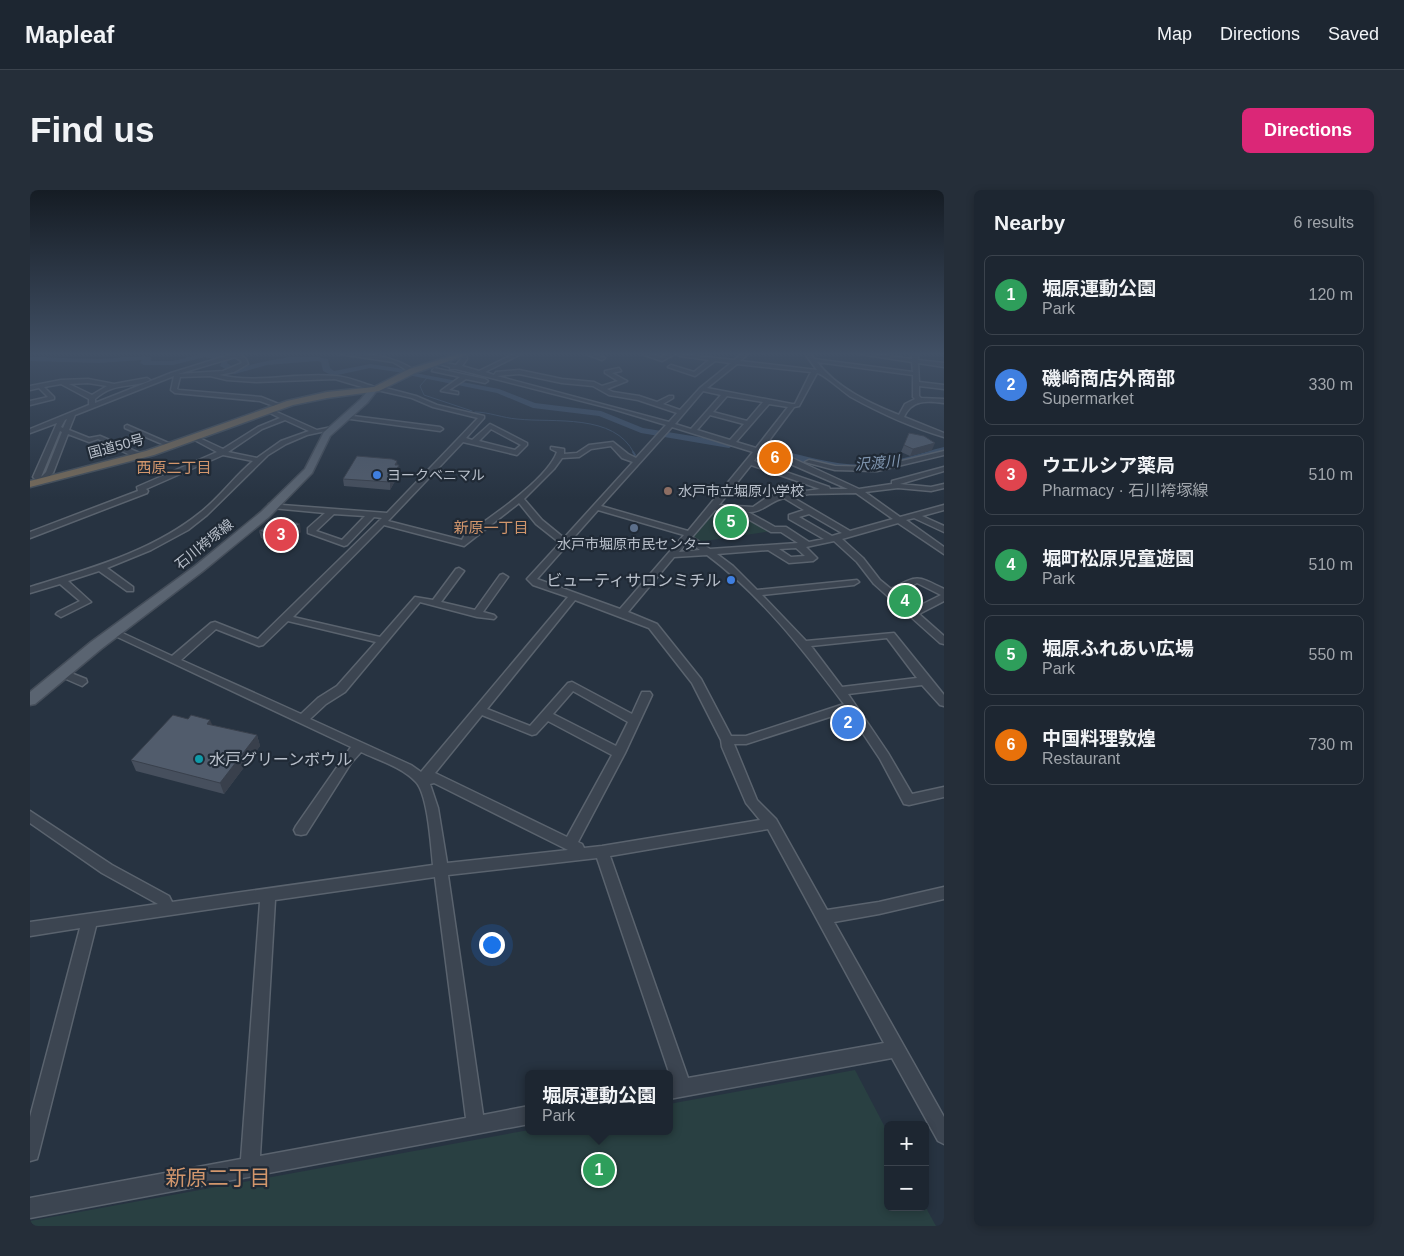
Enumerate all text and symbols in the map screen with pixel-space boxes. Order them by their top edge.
text: Mapleaf [25,21,114,48]
text: Map [1157,24,1192,44]
text: Directions [1220,24,1300,44]
text: Saved [1328,24,1379,44]
button: Directions [1242,108,1374,153]
text: Find us [30,110,154,149]
text: Nearby [994,211,1065,234]
text: 6 results [1294,214,1354,231]
text: 堀原運動公園 [1042,278,1156,299]
text: 1 [1007,286,1015,303]
text: 120 m [1309,286,1353,303]
text: Park [1042,300,1075,317]
text: 磯崎商店外商部 [1042,368,1175,389]
text: 2 [1007,376,1015,393]
text: 330 m [1309,376,1353,393]
text: Supermarket [1042,390,1134,407]
street label: 国道50号 [86,431,146,461]
pin: 6 [759,439,791,477]
water label: 沢渡川 [854,452,902,473]
text: ウエルシア薬局 [1042,455,1175,476]
district label: 西原二丁目 [136,459,212,476]
text: 3 [1007,466,1015,483]
text: 510 m [1309,466,1353,483]
place label: ヨークベニマル [387,467,485,483]
marker: ヨークベニマル [371,469,383,481]
text: Pharmacy · 石川袴塚線 [1042,482,1208,499]
place label: 水戸市立堀原小学校 [678,483,804,499]
marker: 水戸市立堀原小学校 [662,485,674,497]
pin: 5 [715,503,747,541]
street label: 石川袴塚線 [172,516,236,572]
pin: 3 [265,516,297,554]
district label: 新原一丁目 [453,519,529,536]
marker: 水戸市堀原市民センター [628,522,640,534]
place label: 水戸市堀原市民センター [557,536,711,552]
text: 堀町松原児童遊園 [1042,548,1194,569]
text: 4 [1007,556,1015,573]
text: 510 m [1309,556,1353,573]
text: Park [1042,570,1075,587]
place label: ビューティサロンミチル [546,572,721,589]
marker: ビューティサロンミチル [725,574,737,586]
pin: 4 [889,582,921,620]
text: 堀原ふれあい広場 [1042,638,1194,659]
text: 5 [1007,646,1015,663]
text: 550 m [1309,646,1353,663]
text: Park [1042,660,1075,677]
pin: 2 [832,704,864,742]
text: 中国料理敦煌 [1042,728,1156,749]
text: 6 [1007,736,1015,753]
text: 730 m [1309,736,1353,753]
text: Restaurant [1042,750,1120,767]
place label: 水戸グリーンボウル [209,751,352,768]
marker: 水戸グリーンボウル [193,753,205,765]
your location [479,932,505,958]
popup [525,1070,673,1135]
text: 堀原運動公園 [542,1085,656,1106]
text: Park [542,1107,575,1124]
map controls [884,1121,929,1211]
button: + [884,1121,929,1166]
pin: 1 [583,1151,615,1189]
district label: 新原二丁目 [166,1166,271,1189]
button: − [884,1166,929,1211]

